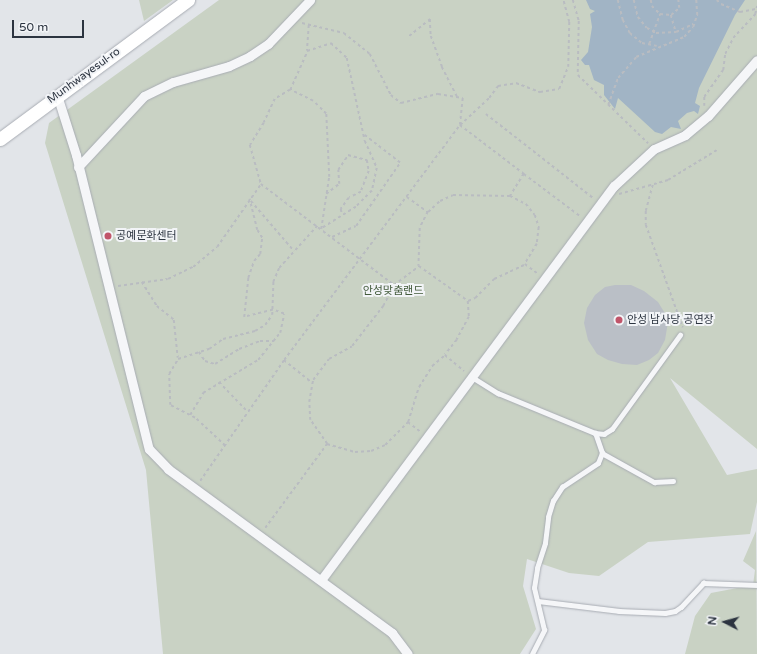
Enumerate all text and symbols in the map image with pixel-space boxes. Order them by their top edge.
scale bar [14,12,86,38]
text: 50 m [19,20,48,34]
street label: Munhwayesul-ro [45,45,123,107]
place label: 공예문화센터 [116,229,177,243]
marker: 공예문화센터 [103,231,113,241]
park label: 안성맞춤랜드 [363,284,423,298]
place label: 안성 남사당 공연장 [627,313,714,327]
marker: 안성 남사당 공연장 [614,315,624,325]
north arrow [705,602,745,642]
text: N [706,616,719,626]

